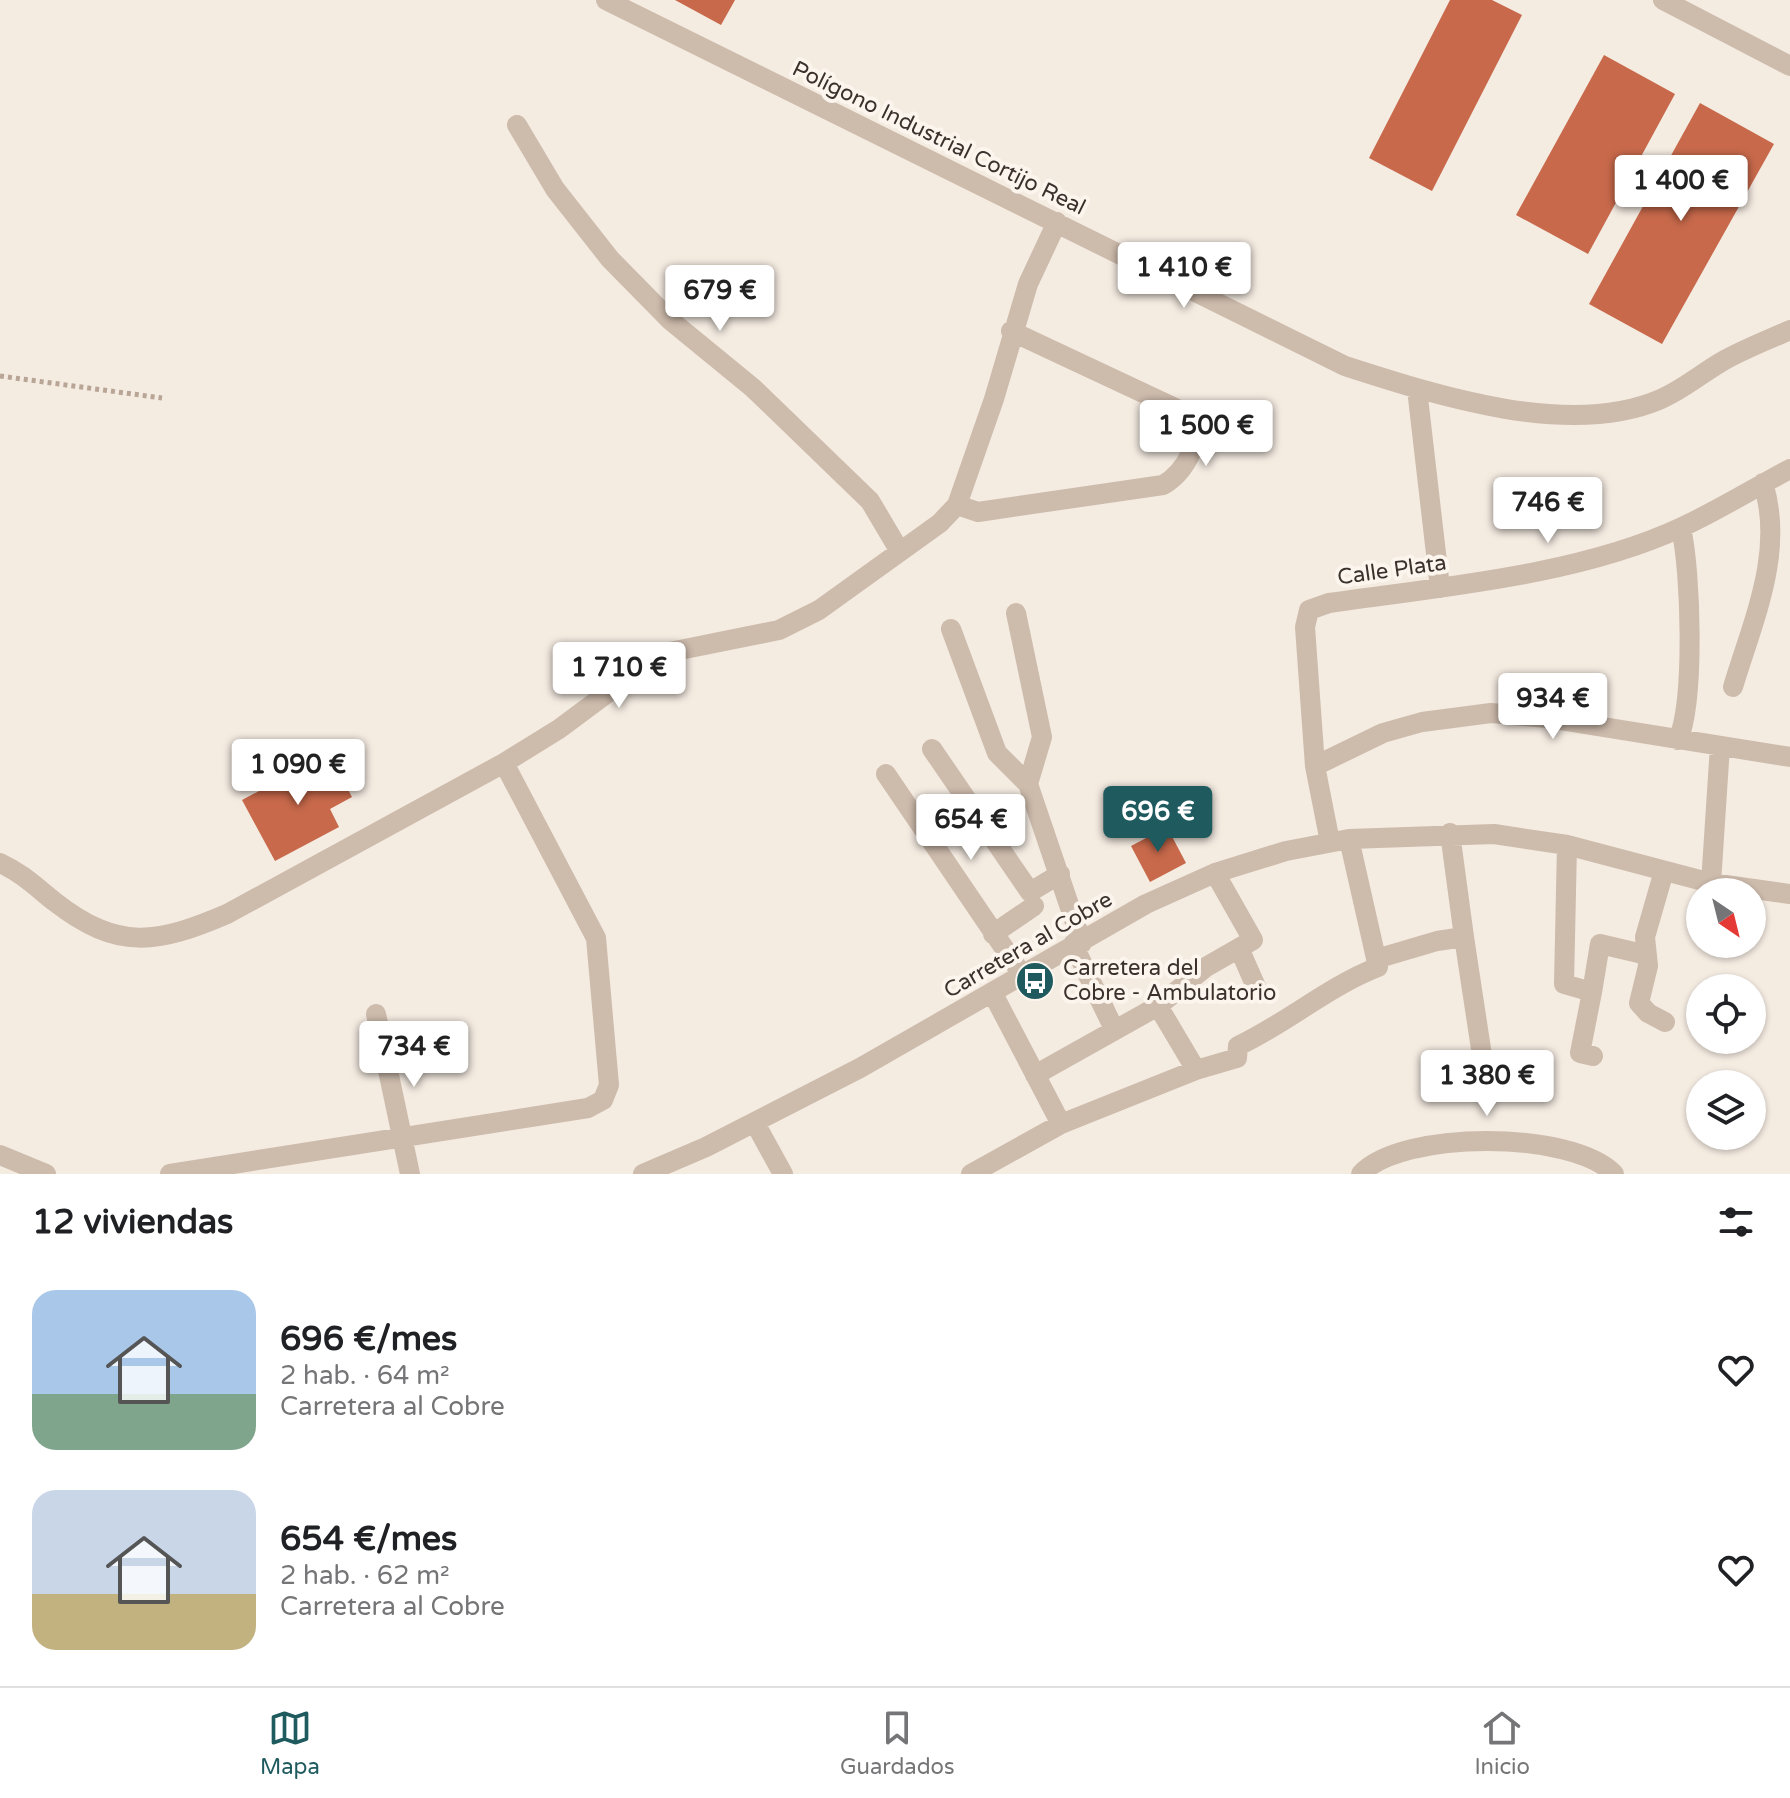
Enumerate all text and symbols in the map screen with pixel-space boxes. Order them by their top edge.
street label: Polígono Industrial Cortijo Real [788,56,1090,220]
pin: 1 400 € [1607,155,1755,223]
text: 1 400 € [1633,165,1729,196]
pin: 1 410 € [1110,242,1258,310]
text: 1 410 € [1136,252,1232,283]
pin: 679 € [664,265,776,333]
text: 679 € [683,275,757,306]
pin: 1 500 € [1132,400,1280,468]
text: 1 500 € [1158,410,1254,441]
pin: 746 € [1492,477,1604,545]
text: 746 € [1511,487,1585,518]
street label: Calle Plata [1336,549,1448,591]
pin: 1 710 € [545,642,693,710]
text: 1 710 € [571,652,667,683]
pin: 934 € [1497,673,1609,741]
text: 934 € [1516,683,1590,714]
pin: 1 090 € [224,739,372,807]
text: 1 090 € [250,749,346,780]
pin: 696 € [1102,786,1214,854]
pin: 654 € [915,794,1027,862]
text: 696 € [1121,796,1195,827]
text: 654 € [934,804,1008,835]
north arrow [1686,878,1766,958]
map controls [1686,878,1766,1150]
street label: Carretera al Cobre [939,886,1117,1004]
place label: Carretera del Cobre - Ambulatorio [1063,955,1276,1006]
bus stop icon: Carretera del Cobre - Ambulatorio [1014,960,1056,1002]
button: locate [1686,974,1766,1054]
pin: 734 € [358,1021,470,1089]
text: 734 € [377,1031,451,1062]
pin: 1 380 € [1413,1050,1561,1118]
text: 1 380 € [1439,1060,1535,1091]
button: layers [1686,1070,1766,1150]
icon: filters [1714,1200,1758,1244]
text: 12 viviendas [32,1202,233,1243]
text: 696 €/mes [280,1319,457,1360]
icon: home [96,1322,192,1418]
icon: heart [1714,1348,1758,1392]
text: 2 hab. · 64 m² [280,1360,450,1391]
text: Carretera al Cobre [280,1391,505,1422]
text: 654 €/mes [280,1519,457,1560]
icon: home [96,1522,192,1618]
icon: heart [1714,1548,1758,1592]
text: 2 hab. · 62 m² [280,1560,450,1591]
text: Carretera al Cobre [280,1591,505,1622]
tab: Mapa [260,1706,320,1780]
tab: Guardados [840,1706,954,1780]
tab: Inicio [1474,1706,1530,1780]

